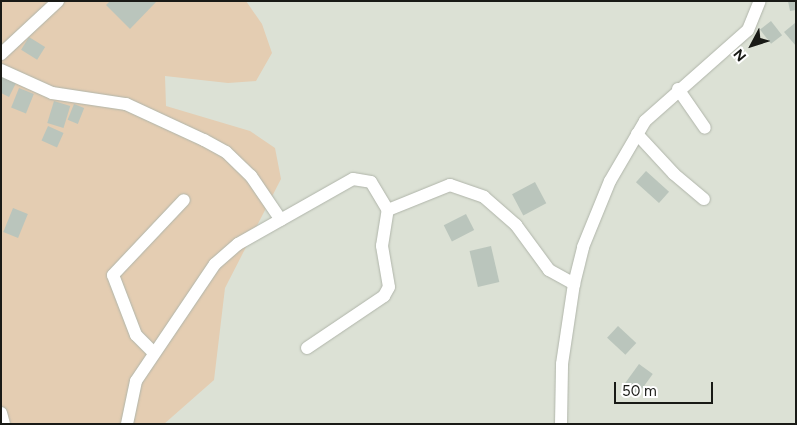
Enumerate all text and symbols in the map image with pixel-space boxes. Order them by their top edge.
north arrow [727,20,777,70]
text: N [730,45,750,65]
scale bar [617,372,716,404]
text: 50 m [622,382,657,400]

